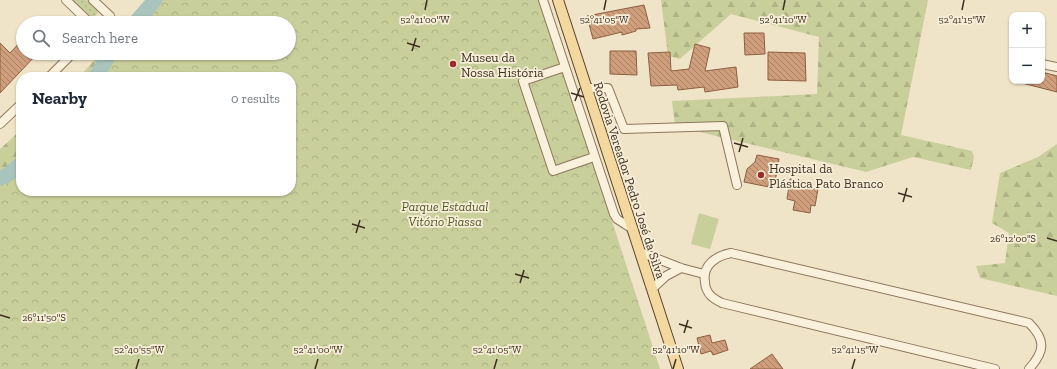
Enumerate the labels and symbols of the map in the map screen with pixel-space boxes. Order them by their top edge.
text: 52°41'00"W [400,14,450,26]
text: 52°41'05"W [580,14,629,26]
text: 52°41'10"W [759,14,807,26]
text: 52°41'15"W [939,14,986,26]
place label: Museu da Nossa História [461,50,544,80]
marker: Museu da Nossa História [448,59,458,69]
street label: Rodovia Vereador Pedro José da Silva [591,80,669,281]
place label: Hospital da Plástica Pato Branco [769,161,884,191]
marker: Hospital da Plástica Pato Branco [756,170,766,180]
park label: Parque Estadual Vitório Piassa [402,199,488,229]
text: 26°12'00"S [990,233,1036,245]
text: 26°11'50"S [22,312,66,324]
text: 52°40'55"W [114,344,165,356]
text: 52°41'00"W [293,344,343,356]
text: 52°41'05"W [473,344,522,356]
text: 52°41'10"W [652,344,700,356]
text: 52°41'15"W [832,344,879,356]

